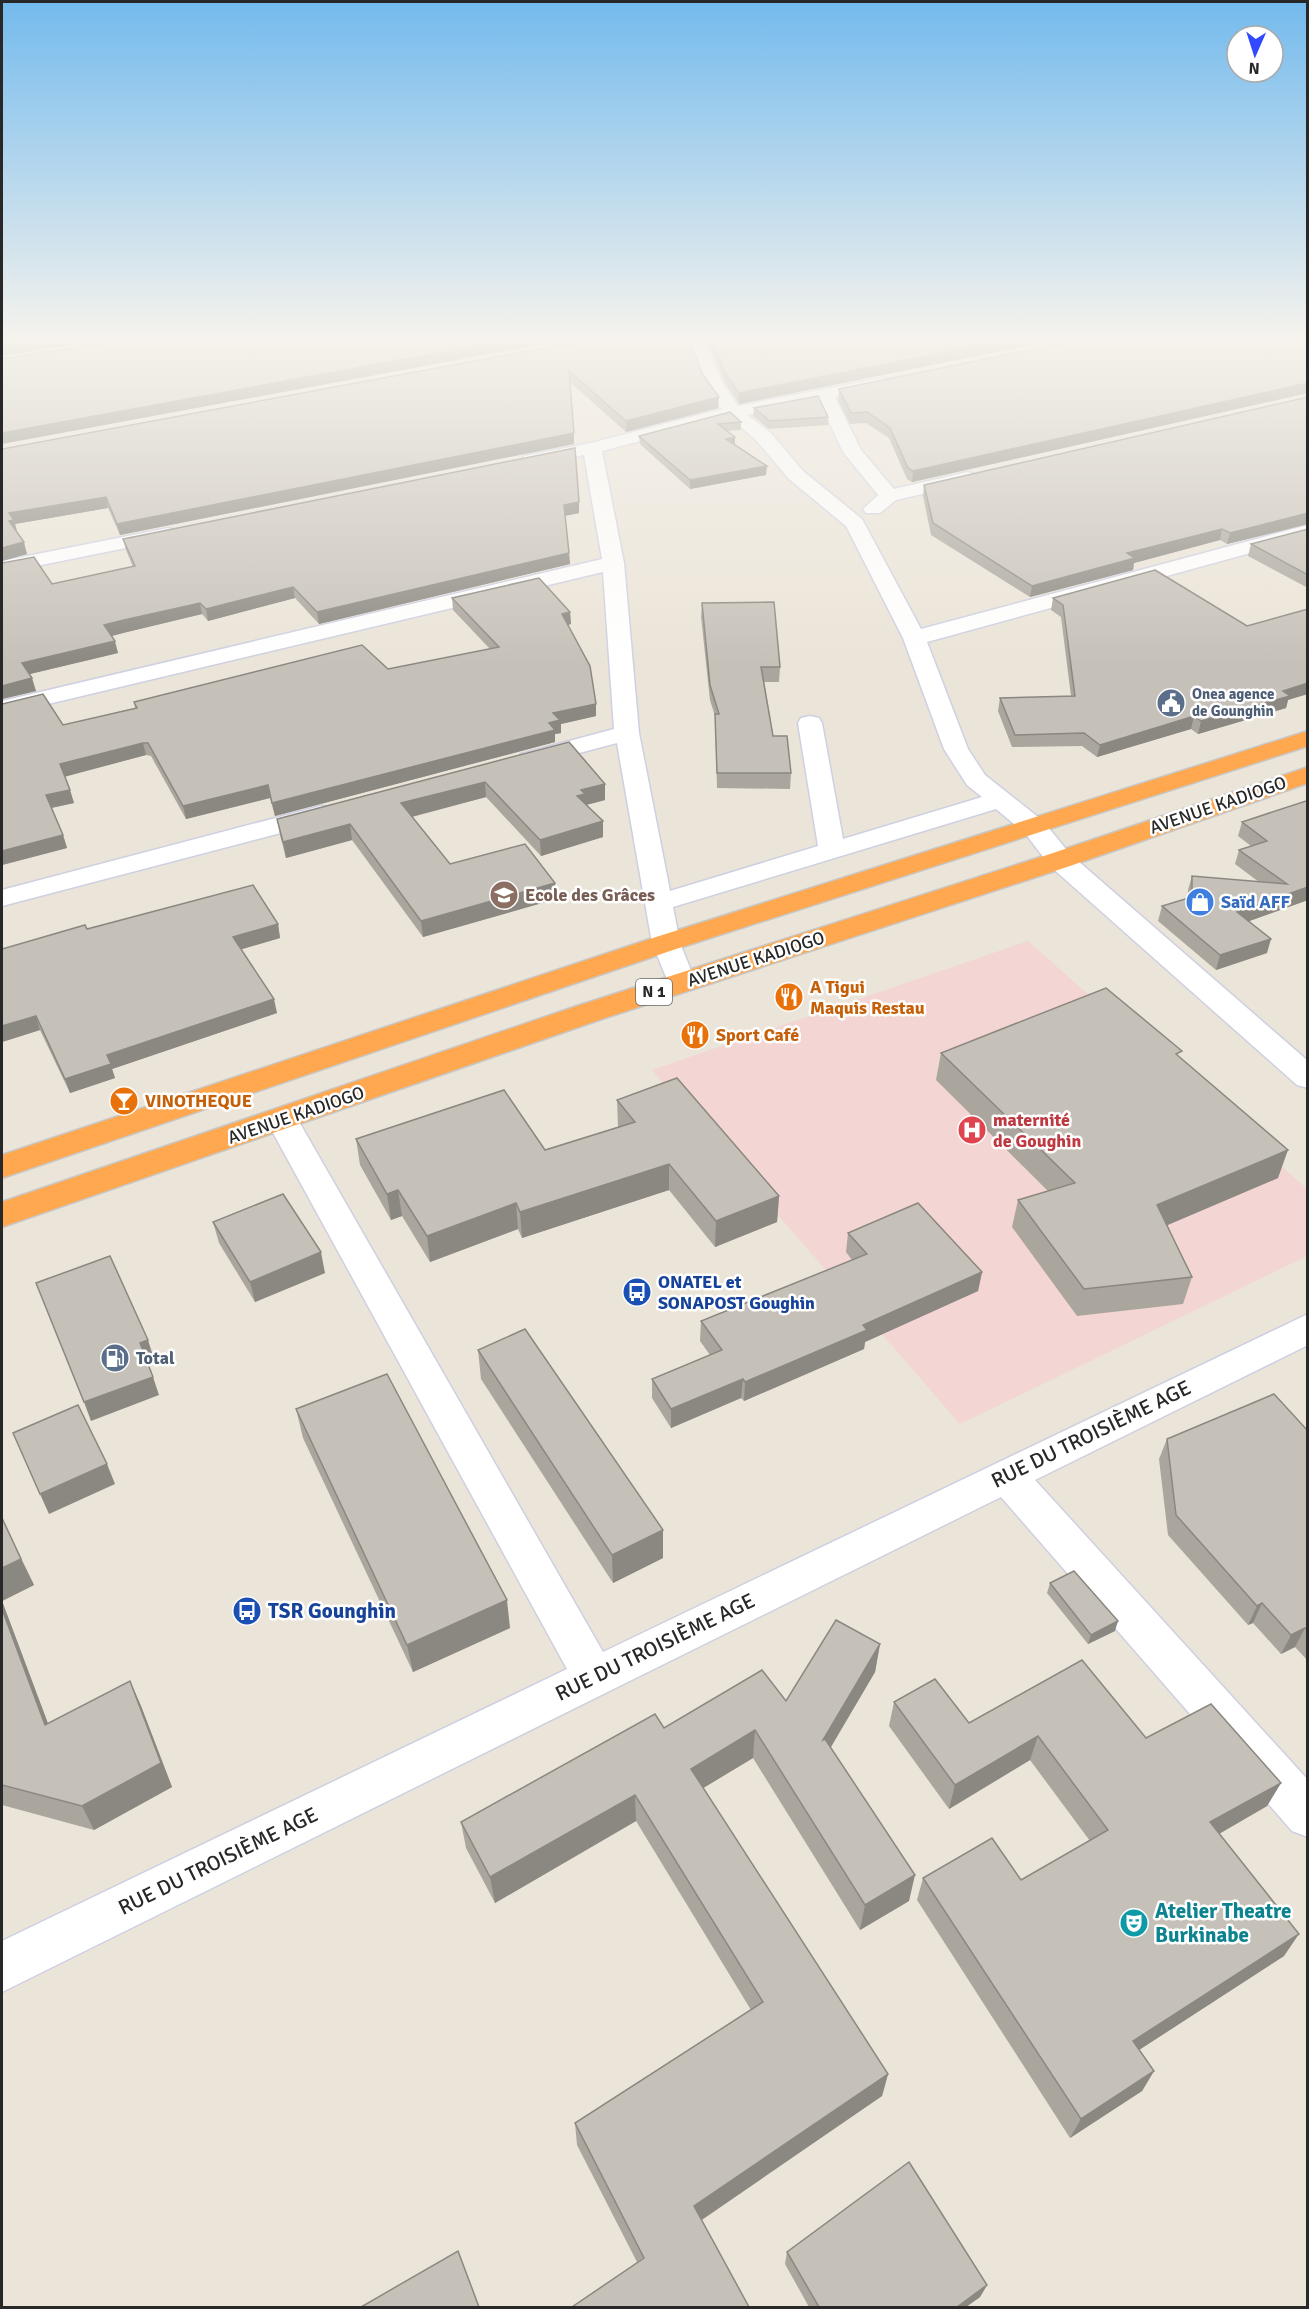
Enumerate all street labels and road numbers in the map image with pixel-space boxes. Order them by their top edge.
street label: AVENUE KADIOGO [1147,771,1289,839]
street label: AVENUE KADIOGO [685,926,827,992]
road number: N 1 [636,979,672,1005]
street label: AVENUE KADIOGO [225,1081,367,1149]
street label: RUE DU TROISIÈME AGE [987,1374,1195,1494]
street label: RUE DU TROISIÈME AGE [551,1587,759,1707]
street label: RUE DU TROISIÈME AGE [114,1801,322,1921]

